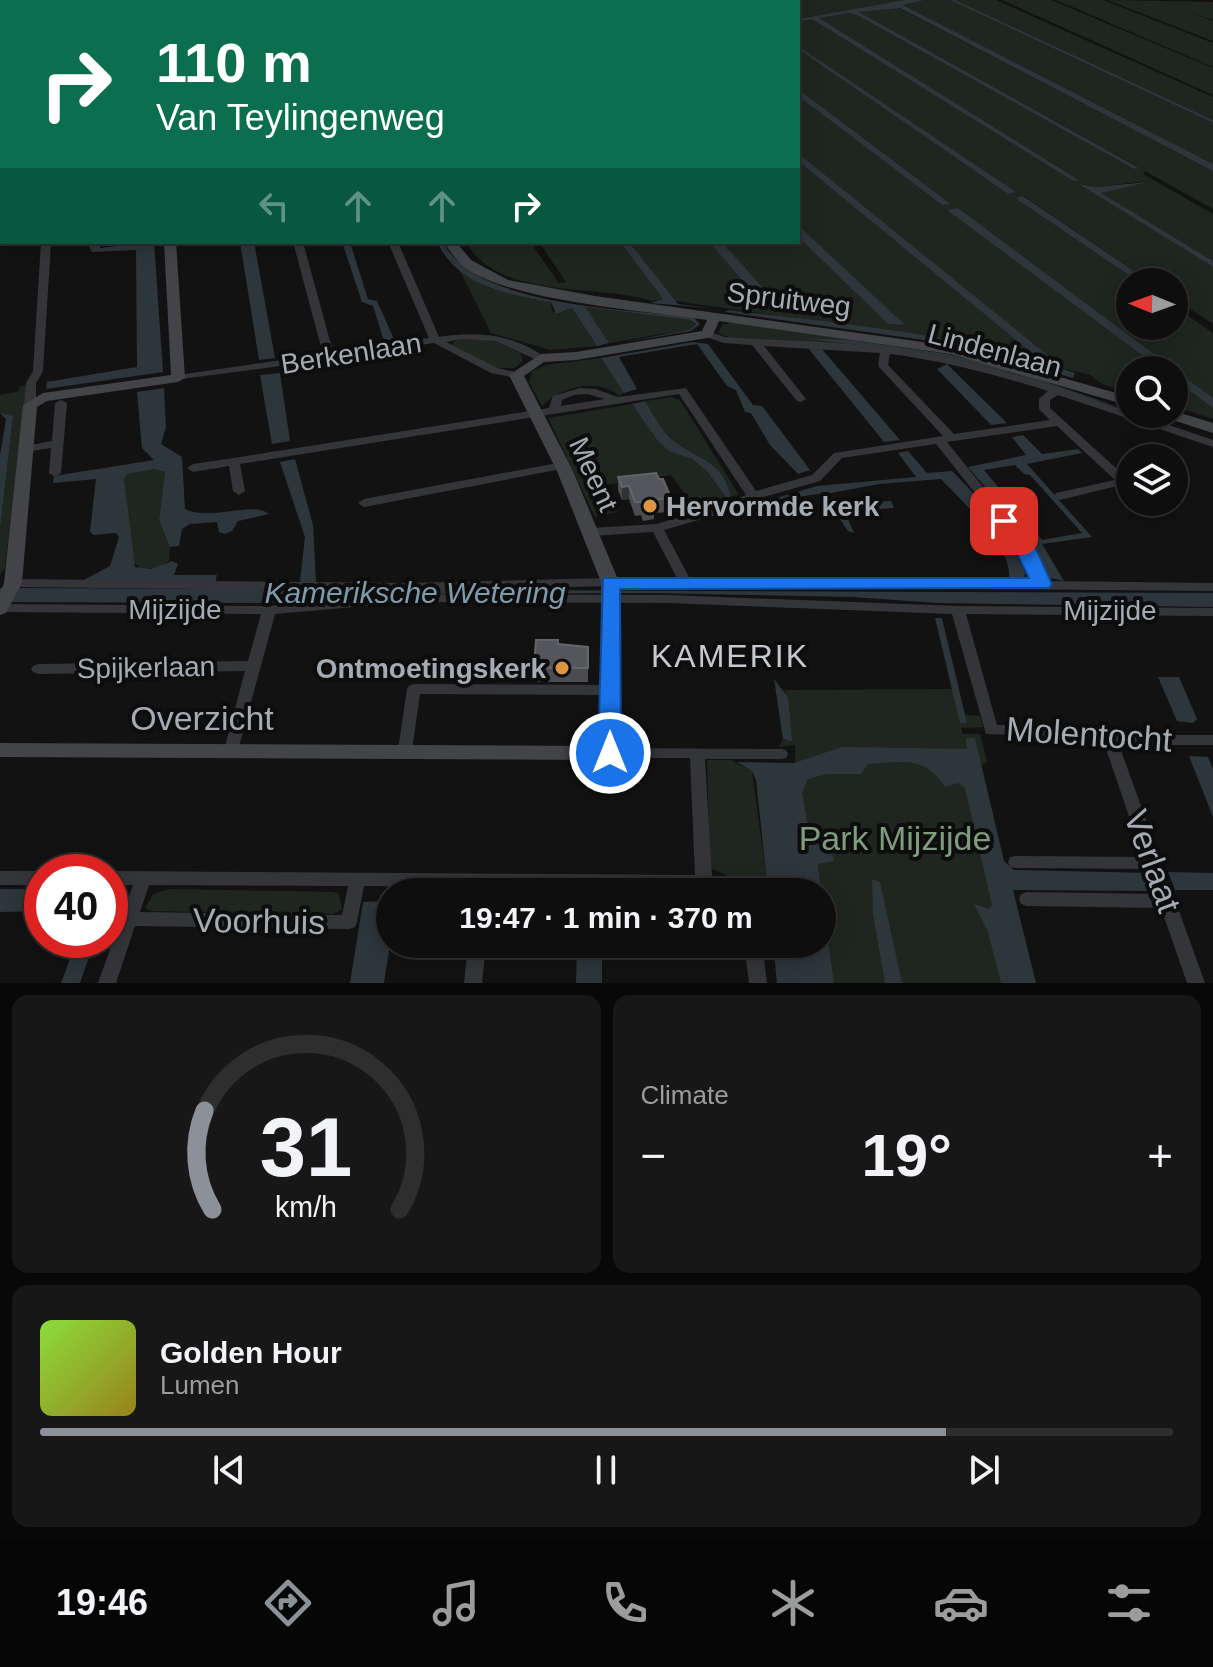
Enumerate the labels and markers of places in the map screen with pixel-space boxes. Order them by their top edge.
pin [970,487,1038,555]
place label: Hervormde kerk [666,491,880,522]
marker: Hervormde kerk [641,497,659,515]
place label: Ontmoetingskerk [316,653,546,684]
marker: Ontmoetingskerk [553,659,571,677]

